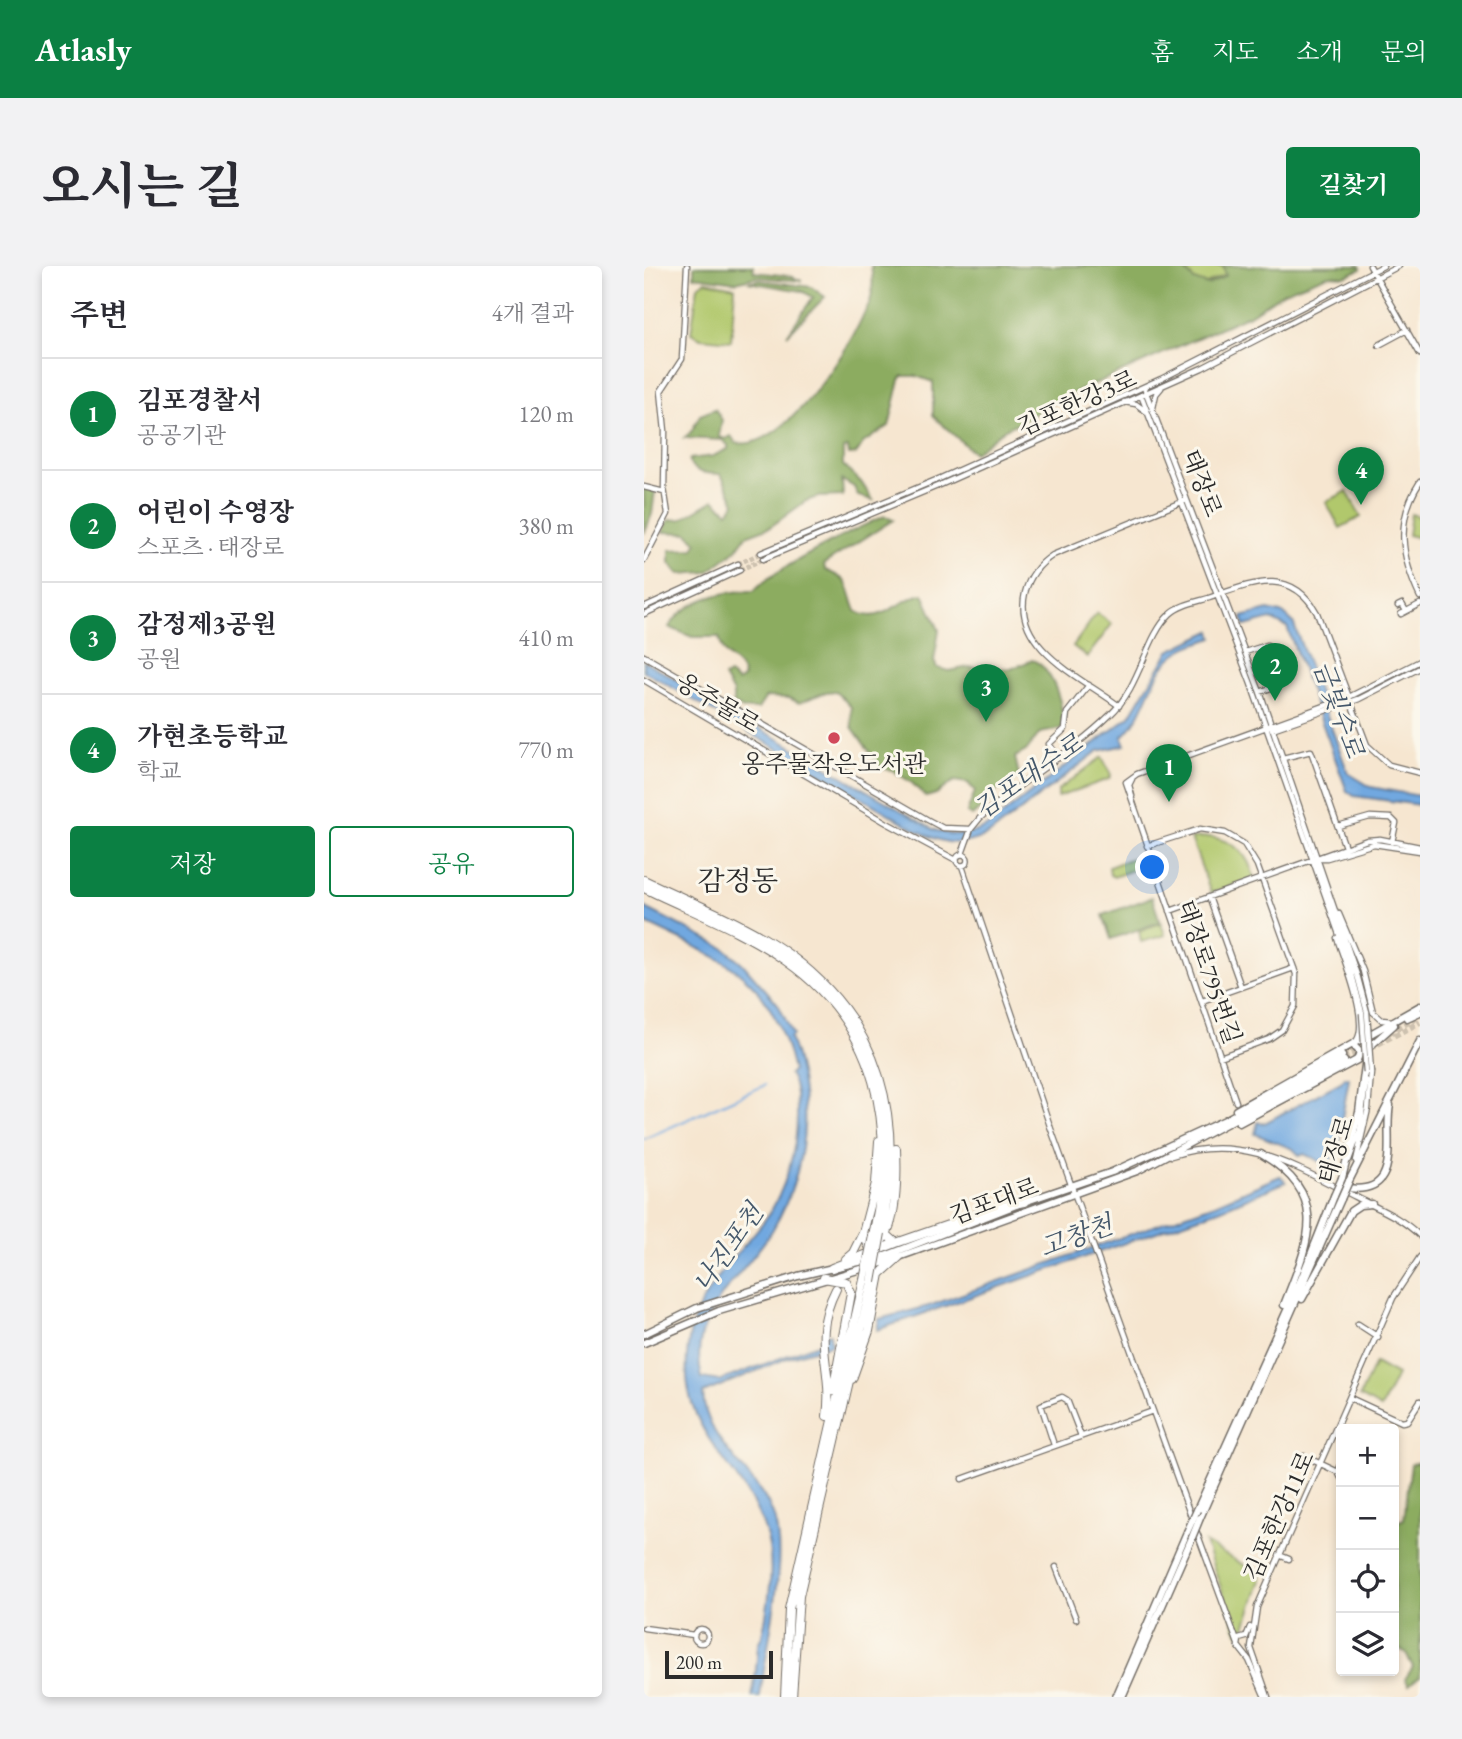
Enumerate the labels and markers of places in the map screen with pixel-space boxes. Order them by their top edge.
pin: 4 [1338,447,1384,505]
pin: 2 [1252,643,1298,701]
pin: 3 [963,664,1009,722]
marker: 옹주물작은도서관 [826,730,842,746]
pin: 1 [1146,744,1192,802]
place label: 옹주물작은도서관 [741,748,927,779]

